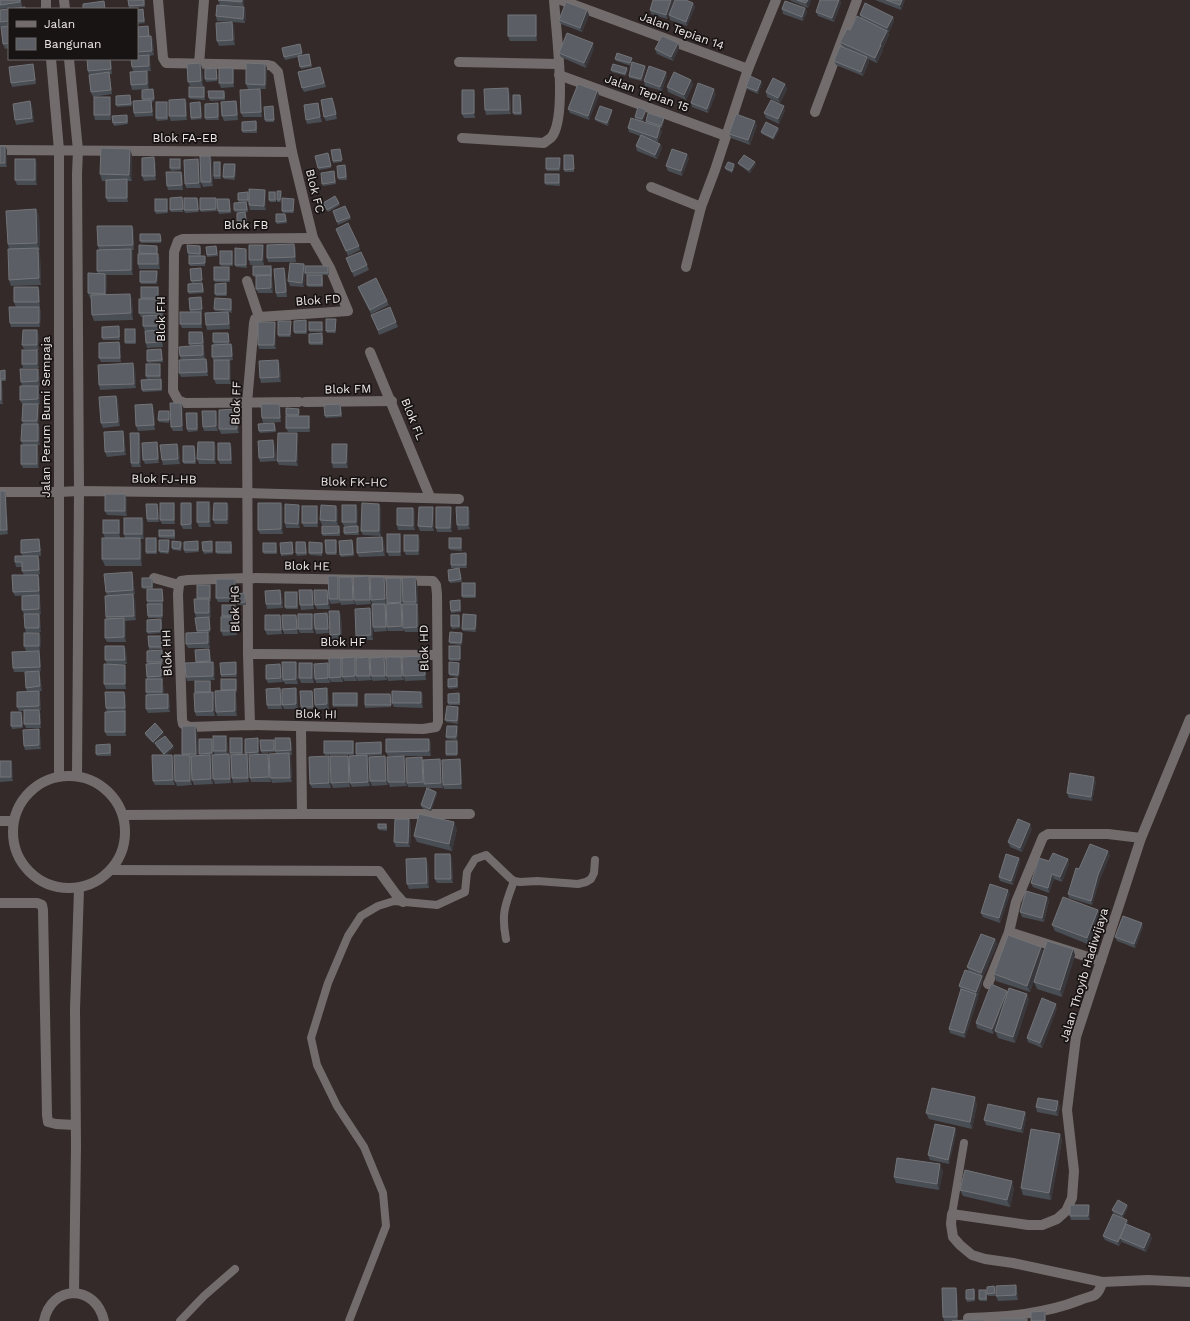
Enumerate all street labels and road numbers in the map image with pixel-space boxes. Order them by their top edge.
street label: Jalan Tepian 14 [638,9,726,53]
street label: Jalan Tepian 15 [603,71,691,115]
street label: Blok FA-EB [152,131,218,145]
street label: Blok FC [303,168,327,214]
street label: Blok FB [224,218,268,232]
street label: Blok FD [295,291,341,309]
street label: Blok FH [154,296,168,342]
street label: Jalan Perum Bumi Sempaja [39,336,53,498]
street label: Blok FF [228,381,244,425]
street label: Blok FM [324,382,372,396]
street label: Blok FL [398,396,428,442]
street label: Blok FJ-HB [131,471,197,487]
street label: Blok FK-HC [320,474,388,490]
street label: Blok HE [284,559,330,573]
street label: Blok HG [228,585,242,633]
street label: Blok HD [417,624,431,672]
street label: Blok HH [159,629,175,677]
street label: Blok HF [320,635,366,649]
street label: Blok HI [295,707,337,721]
street label: Jalan Thoyib Hadiwijaya [1057,906,1111,1044]

